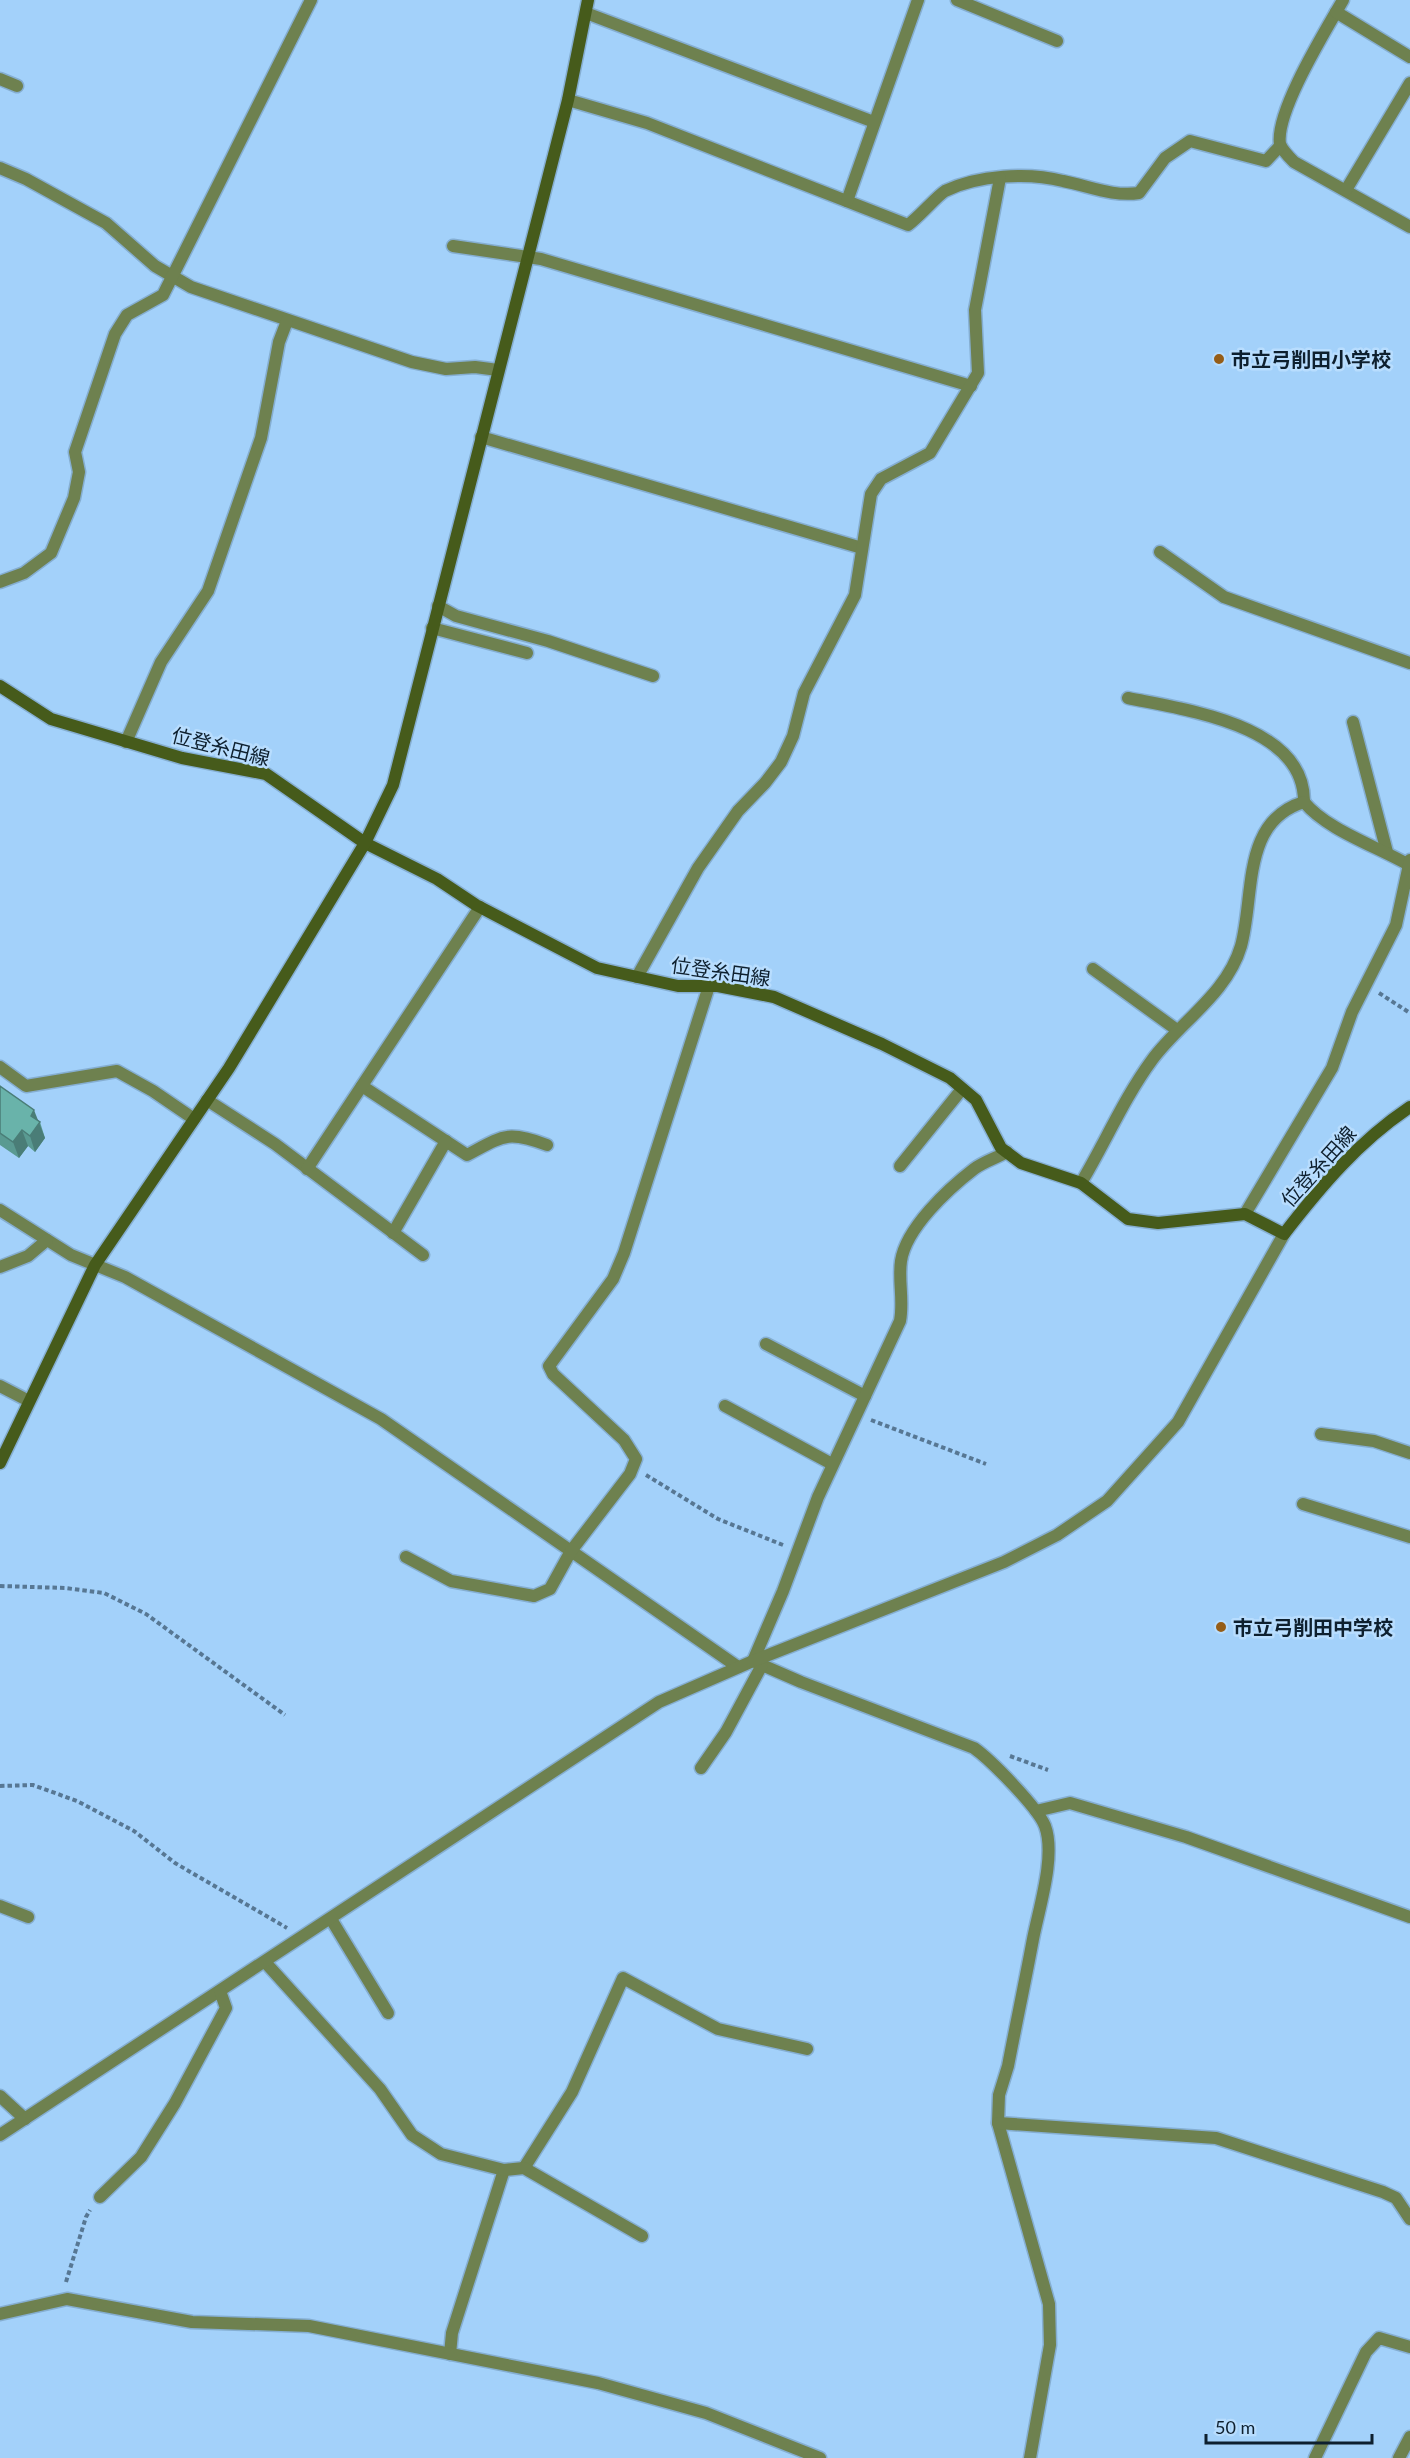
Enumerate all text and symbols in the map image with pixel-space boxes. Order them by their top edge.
place label: 市立弓削田小学校 [1231,347,1391,371]
marker: 市立弓削田小学校 [1212,352,1226,366]
street label: 位登糸田線 [170,722,272,770]
street label: 位登糸田線 [670,952,772,990]
street label: 位登糸田線 [1276,1121,1360,1211]
place label: 市立弓削田中学校 [1233,1615,1393,1639]
marker: 市立弓削田中学校 [1214,1620,1228,1634]
scale bar [1206,2407,1372,2445]
text: 50 m [1215,2416,1255,2438]

